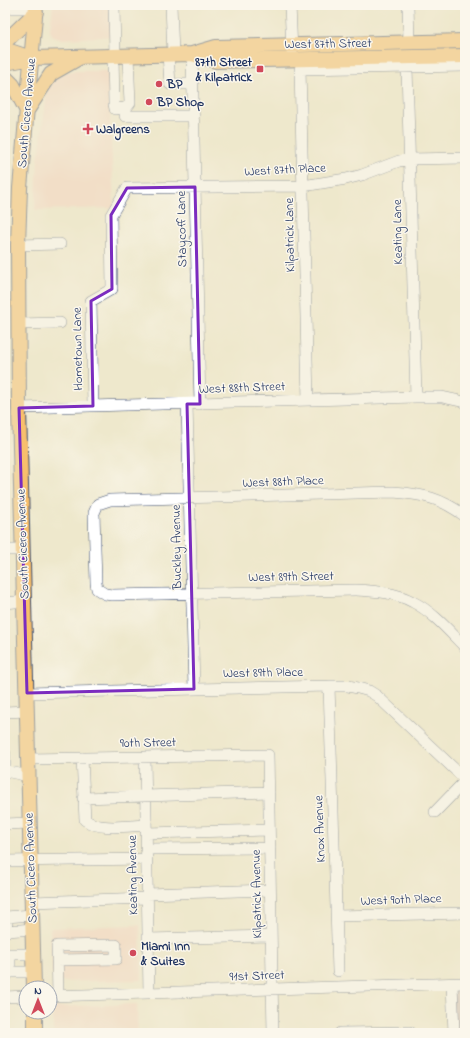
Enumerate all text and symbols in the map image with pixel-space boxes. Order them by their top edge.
street label: West 87th Street [284,34,372,54]
place label: 87th Street & Kilpatrick [194,53,253,87]
street label: South Cicero Avenue [13,57,41,169]
marker: 87th Street & Kilpatrick [255,64,265,74]
place label: BP [166,75,183,94]
marker: BP [154,79,164,89]
place label: BP Shop [156,93,204,112]
marker: BP Shop [144,97,154,107]
place label: Walgreens [96,120,150,141]
marker: Walgreens [83,124,93,134]
street label: West 87th Place [244,158,326,182]
street label: Staycoff Lane [172,190,193,267]
street label: Kilpatrick Lane [280,197,300,272]
street label: Keating Lane [388,199,409,265]
street label: Hometown Lane [68,307,88,391]
street label: West 88th Street [198,377,286,399]
street label: West 88th Place [242,471,324,493]
street label: South Cicero Avenue [12,488,34,599]
street label: Buckley Avenue [167,504,188,591]
street label: West 89th Street [248,567,335,587]
street label: West 89th Place [223,663,303,683]
street label: 90th Street [120,733,177,753]
street label: Knox Avenue [309,795,331,863]
street label: South Cicero Avenue [20,812,42,923]
street label: Keating Avenue [123,835,144,915]
street label: Kilpatrick Avenue [247,849,267,939]
street label: West 90th Place [360,889,442,911]
place label: Miami Inn & Suites [140,937,190,971]
marker: Miami Inn & Suites [128,948,138,958]
street label: 91st Street [229,966,285,986]
north arrow [18,980,58,1020]
text: N [34,983,42,999]

